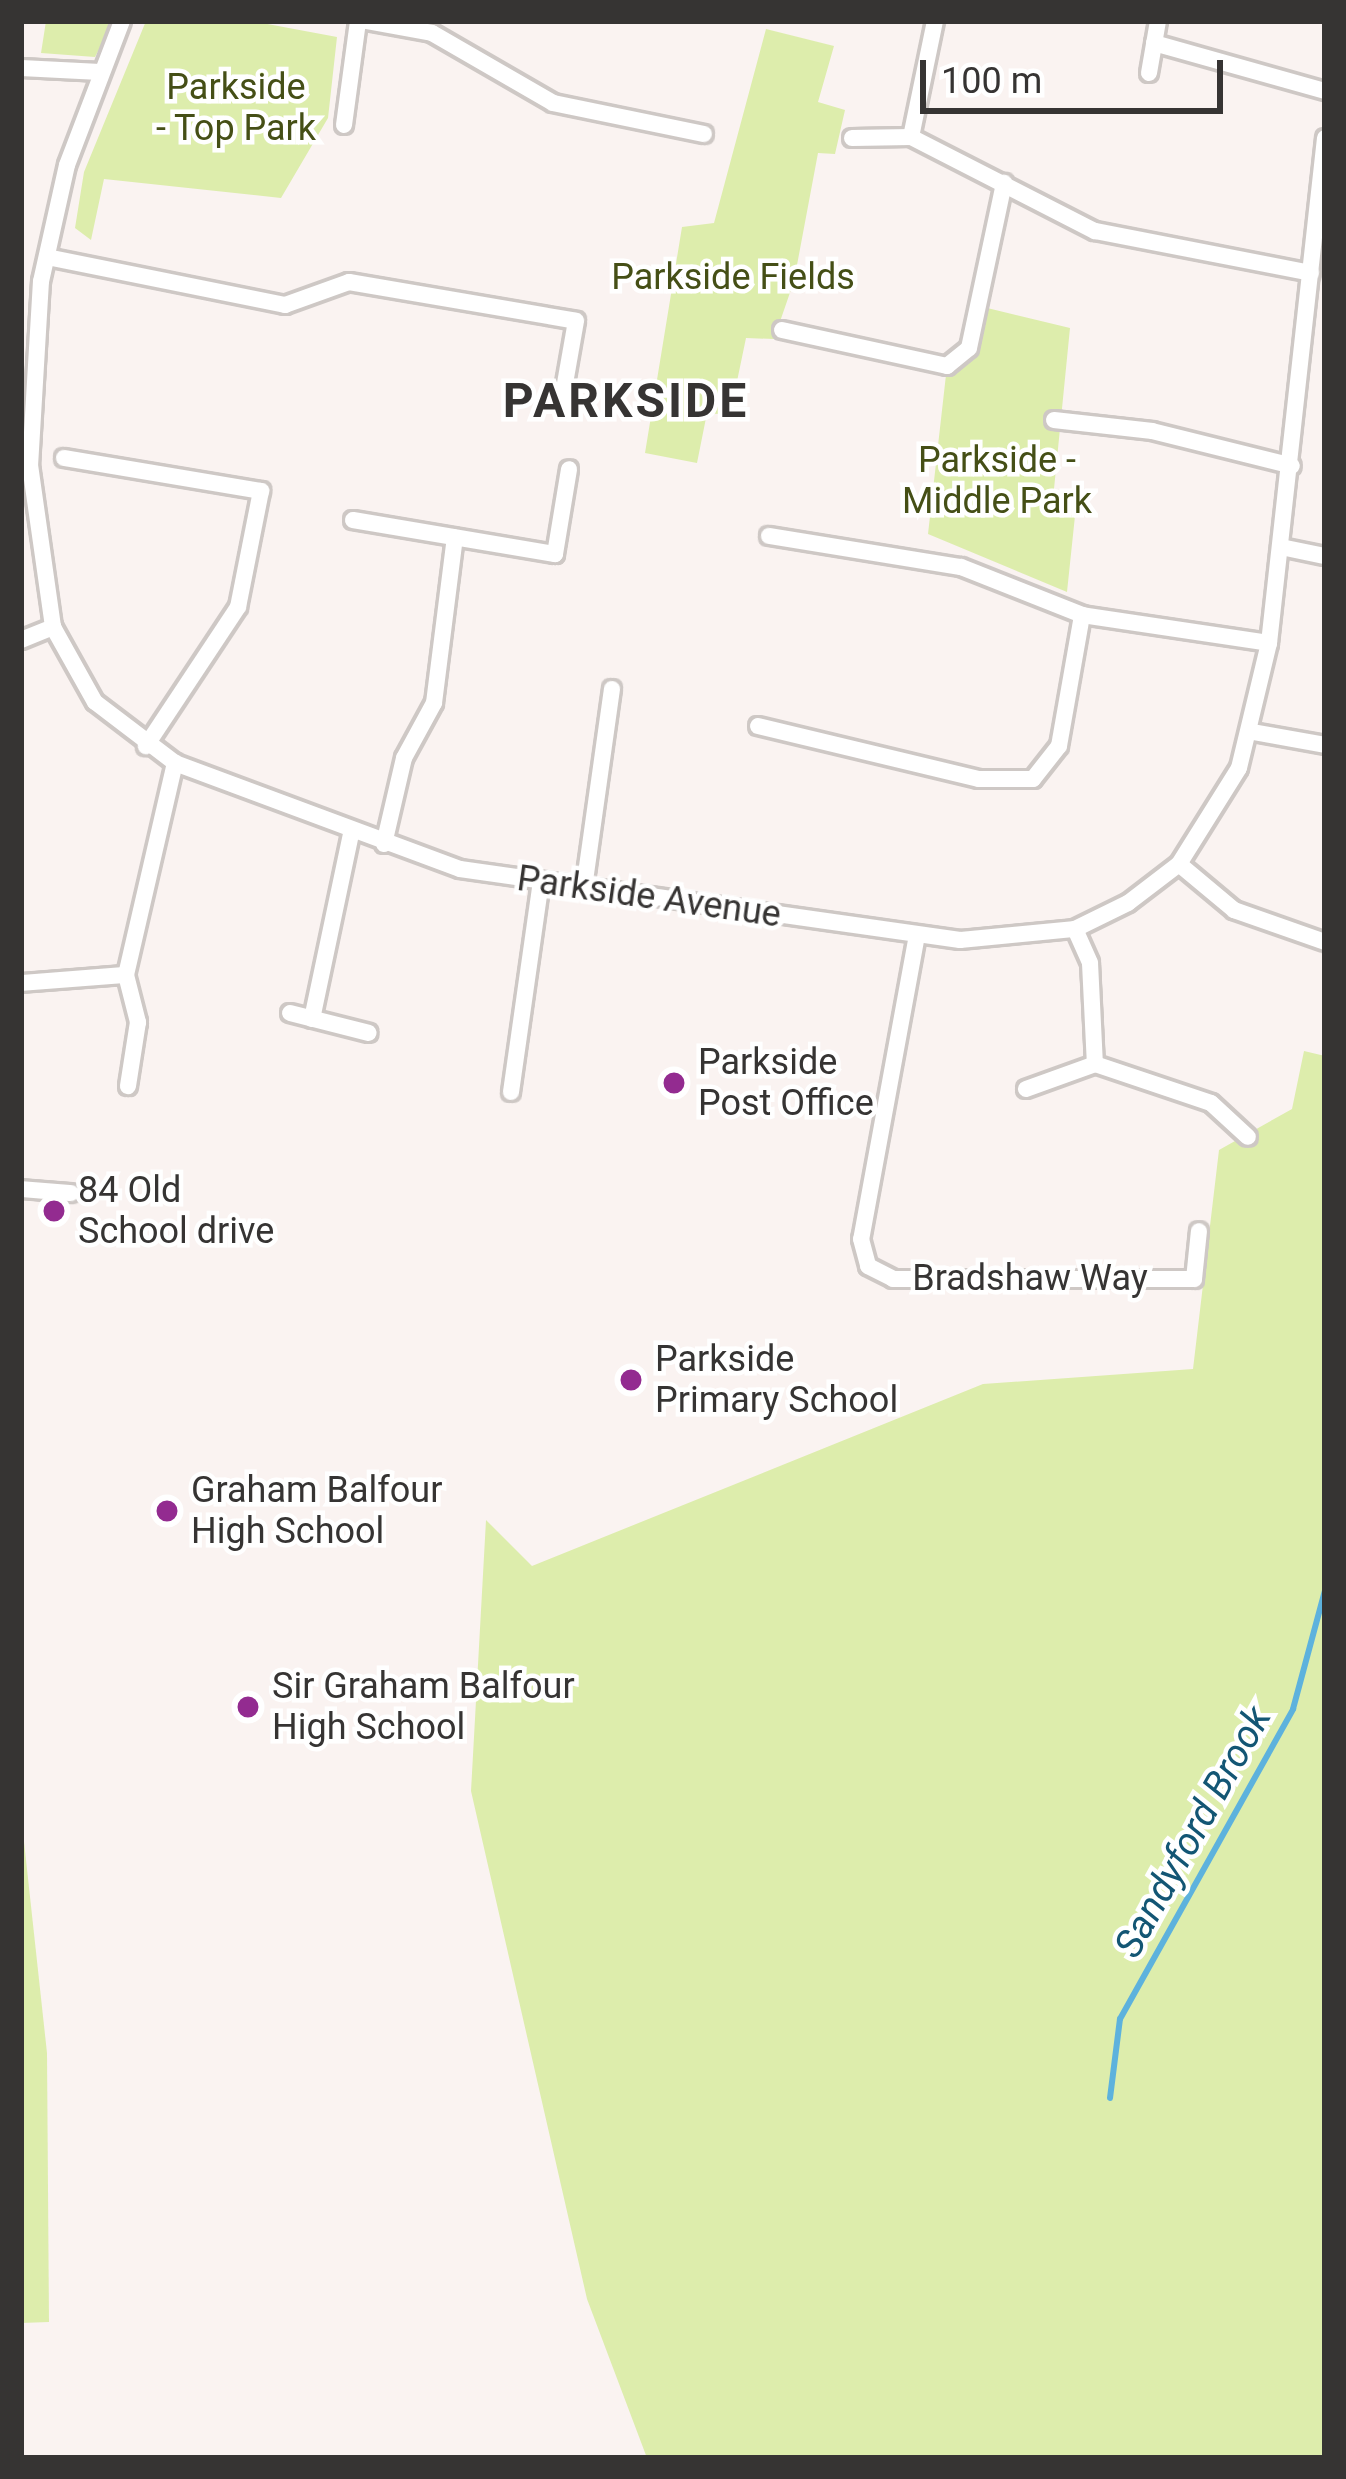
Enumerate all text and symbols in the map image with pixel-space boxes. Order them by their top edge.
scale bar [926,36,1229,110]
text: 100 m [941,60,1042,102]
park label: Parkside - Top Park [156,65,316,150]
park label: Parkside Fields [611,256,855,300]
district label: PARKSIDE [503,372,749,430]
park label: Parkside - Middle Park [902,438,1092,523]
street label: Parkside Avenue [514,857,784,937]
place label: Parkside Post Office [698,1040,874,1125]
marker: Parkside Post Office [661,1070,687,1096]
place label: 84 Old School drive [78,1168,274,1253]
marker: 84 Old School drive [41,1198,67,1224]
street label: Bradshaw Way [912,1257,1148,1301]
place label: Parkside Primary School [655,1337,898,1422]
marker: Parkside Primary School [618,1367,644,1393]
place label: Graham Balfour High School [191,1468,442,1553]
marker: Graham Balfour High School [154,1498,180,1524]
place label: Sir Graham Balfour High School [272,1664,575,1749]
marker: Sir Graham Balfour High School [235,1694,261,1720]
water label: Sandyford Brook [1105,1698,1281,1966]

